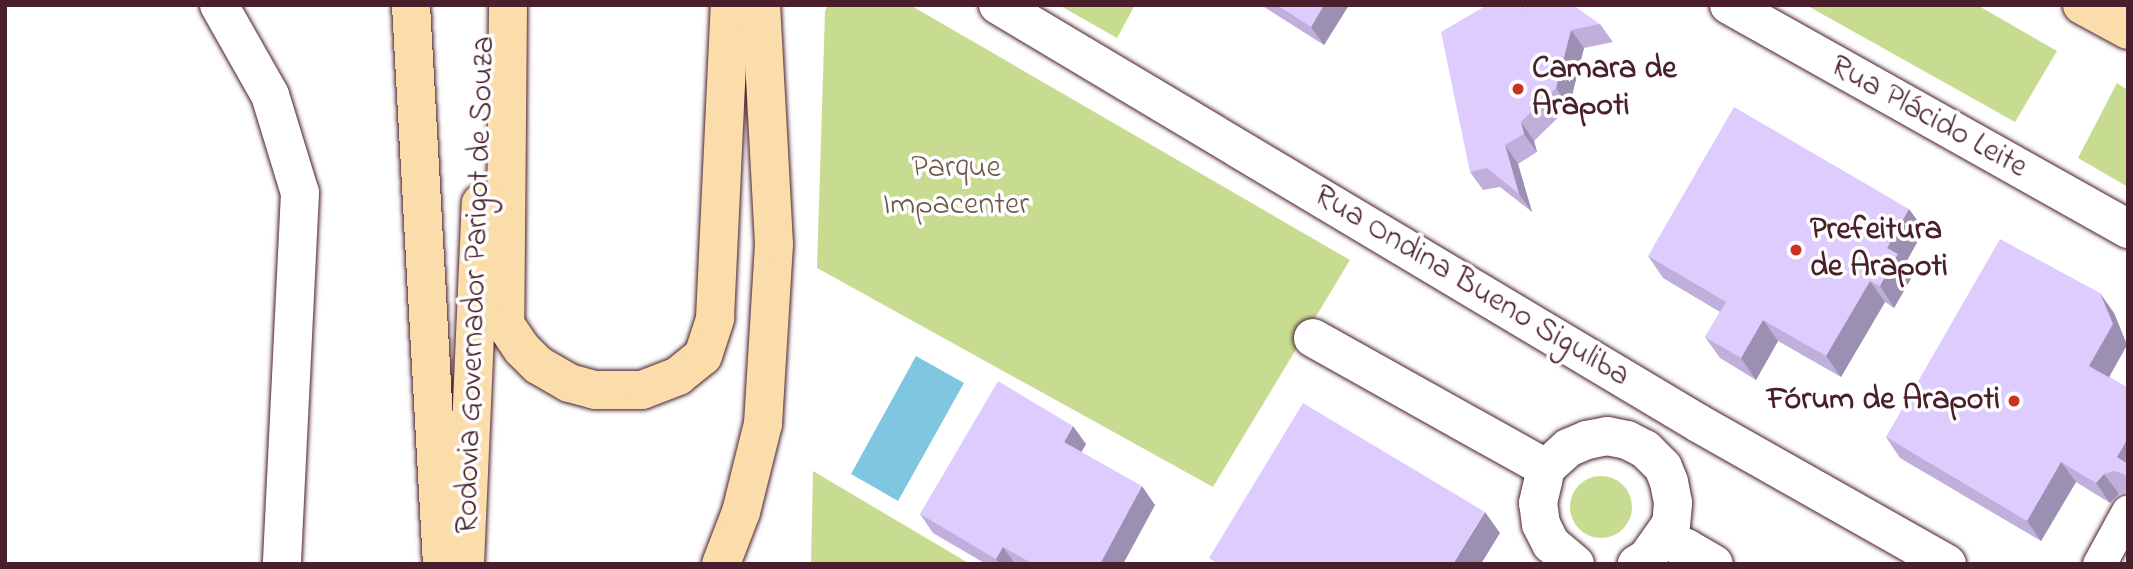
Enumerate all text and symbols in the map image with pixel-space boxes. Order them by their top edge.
street label: Rodovia Governador Parigot de Souza [449,35,505,535]
street label: Rua Plácido Leite [1823,48,2033,188]
place label: Camara de Arapoti [1532,52,1676,127]
marker: Camara de Arapoti [1510,81,1526,97]
park label: Parque Impacenter [883,151,1029,226]
street label: Rua Ondina Bueno Siguliba [1306,177,1636,397]
place label: Prefeitura de Arapoti [1810,213,1948,288]
marker: Prefeitura de Arapoti [1788,242,1804,258]
place label: Fórum de Arapoti [1767,382,2000,420]
marker: Fórum de Arapoti [2006,393,2022,409]

